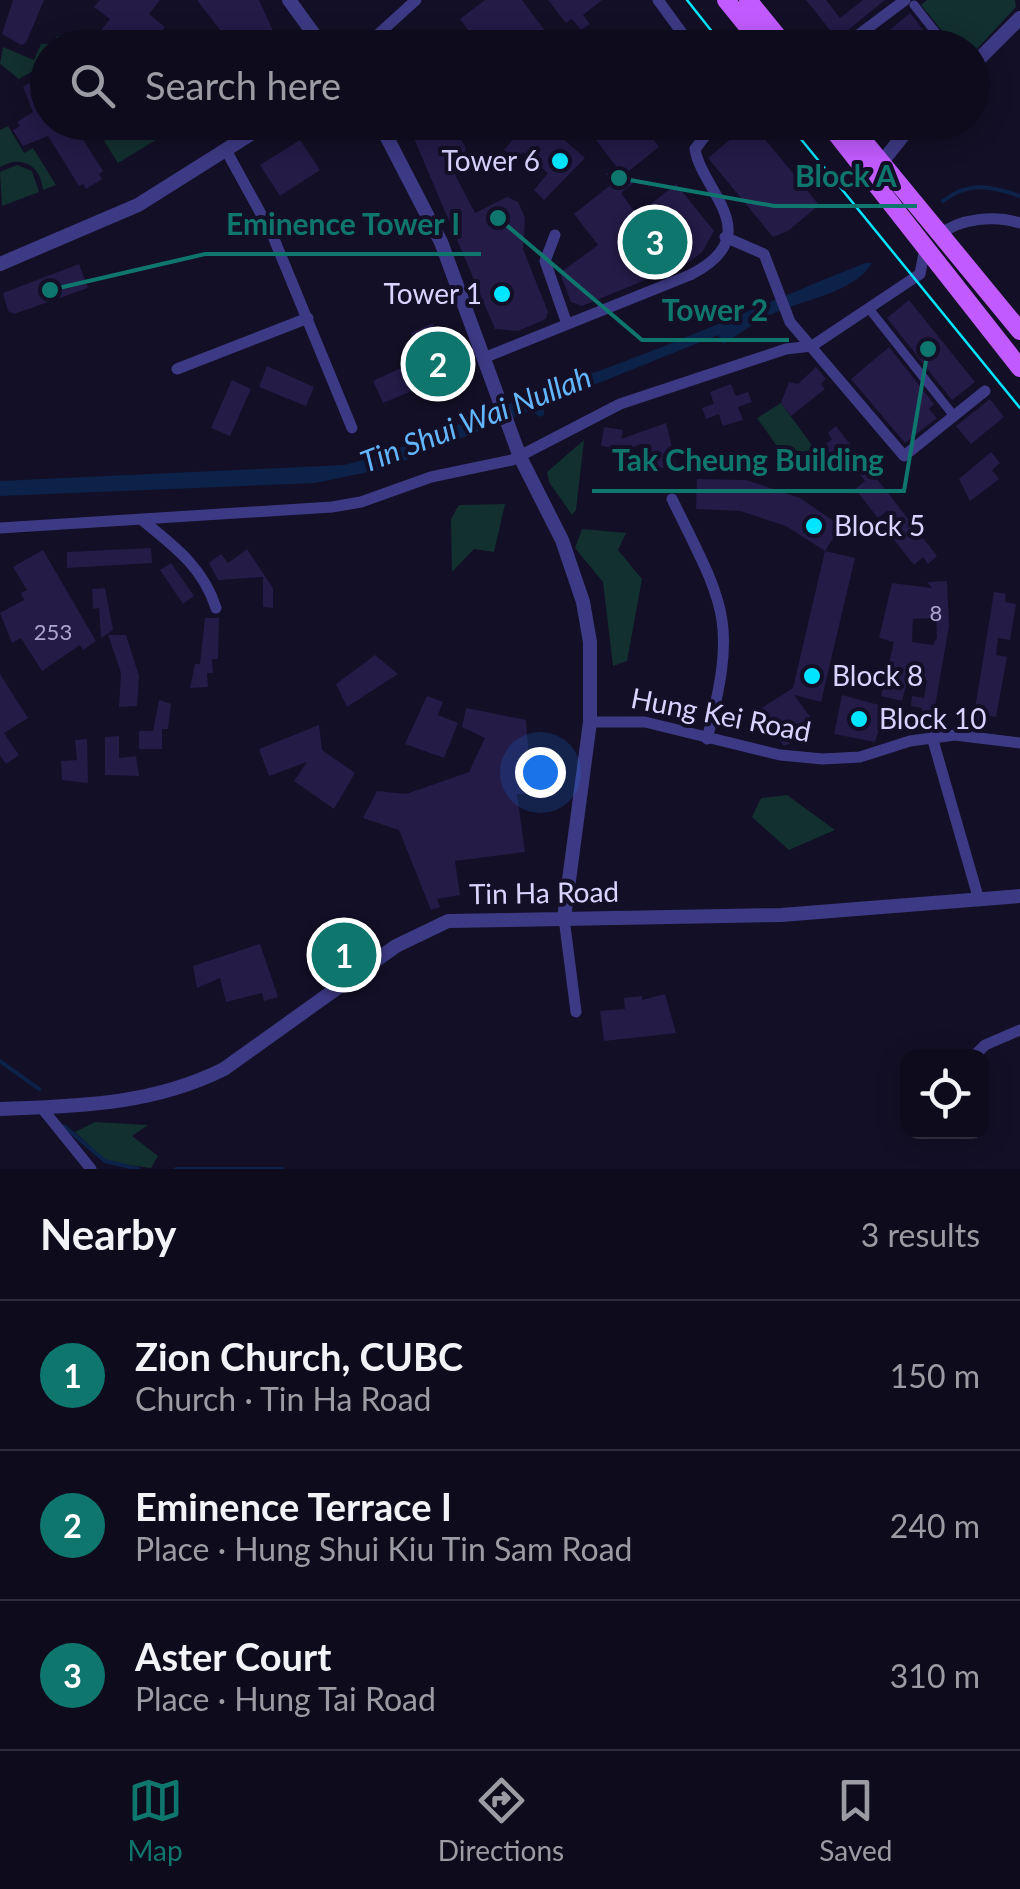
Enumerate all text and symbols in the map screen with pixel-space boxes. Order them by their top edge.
search box [30,30,990,140]
icon: search [65,58,120,113]
text: Search here [145,62,341,108]
place label: Tower 6 [442,143,540,177]
callout: Block A [774,146,917,206]
marker: Tower 6 [549,150,571,172]
text: Block A [795,157,897,193]
callout: Eminence Tower I [205,194,481,254]
pin: 3 [622,204,688,280]
text: Eminence Tower I [226,205,460,241]
place label: Tower 1 [384,276,482,310]
callout: Tower 2 [642,280,789,340]
marker: Tower 1 [491,283,513,305]
text: Tower 2 [662,291,768,327]
pin: 2 [406,326,470,402]
water label: Tin Shui Wai Nullah [355,358,596,479]
callout: Tak Cheung Building [592,431,904,491]
text: Tak Cheung Building [612,441,884,477]
place label: Block 5 [834,508,925,542]
marker: Block 5 [803,515,825,537]
house number: 8 [930,599,942,626]
house number: 253 [34,618,72,645]
place label: Block 8 [832,658,923,692]
marker: Block 8 [801,665,823,687]
street label: Hung Kei Road [628,680,814,748]
place label: Block 10 [879,701,987,735]
marker: Block 10 [848,708,870,730]
your location [515,747,566,798]
street label: Tin Ha Road [469,874,619,910]
pin: 1 [312,918,376,992]
map controls [900,1049,990,1139]
button: locate [900,1049,990,1139]
text: Nearby [40,1209,177,1259]
text: 3 results [861,1215,980,1254]
text: Zion Church, CUBC [135,1333,463,1379]
text: 1 [63,1356,82,1395]
text: 150 m [890,1356,980,1395]
text: Church · Tin Ha Road [135,1379,432,1418]
text: Eminence Terrace I [135,1483,452,1529]
text: 2 [63,1506,82,1545]
text: 240 m [890,1506,980,1545]
text: Place · Hung Shui Kiu Tin Sam Road [135,1529,633,1568]
text: Aster Court [135,1633,331,1679]
text: 3 [63,1656,82,1695]
text: 310 m [890,1656,980,1695]
text: Place · Hung Tai Road [135,1679,436,1718]
tab: Map [128,1773,183,1867]
tab: Directions [438,1773,564,1867]
tab: Saved [819,1773,892,1867]

